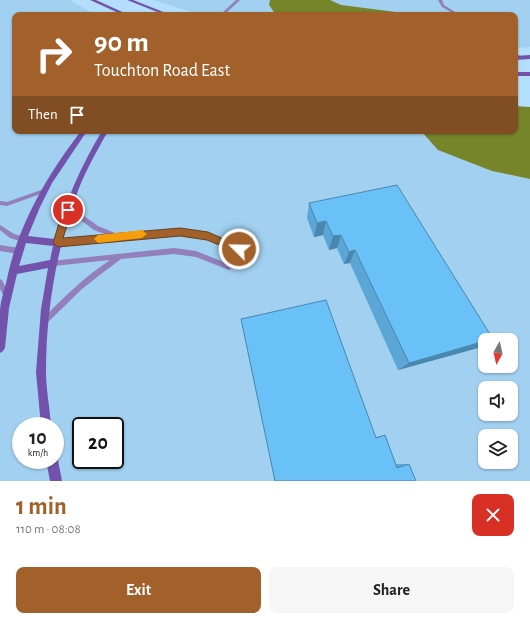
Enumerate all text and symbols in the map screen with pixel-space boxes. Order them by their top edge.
icon: right [28,28,80,80]
text: 90 m [94,29,149,57]
text: Touchton Road East [94,62,230,80]
icon: arrive [66,104,88,126]
text: Then [28,107,58,122]
pin [51,193,85,227]
icon: arrive [57,199,79,221]
position arrow [218,228,260,270]
north arrow [478,333,518,373]
map controls [478,333,518,469]
button: sound [478,381,518,421]
speed limit sign: 20 [72,417,124,469]
text: 10 [29,428,47,448]
button: layers [478,429,518,469]
text: km/h [28,448,48,458]
button: close [472,494,514,536]
text: 1 min [16,495,67,519]
text: 110 m · 08:08 [16,523,81,536]
button: Exit [16,567,261,613]
button: Share [269,567,514,613]

